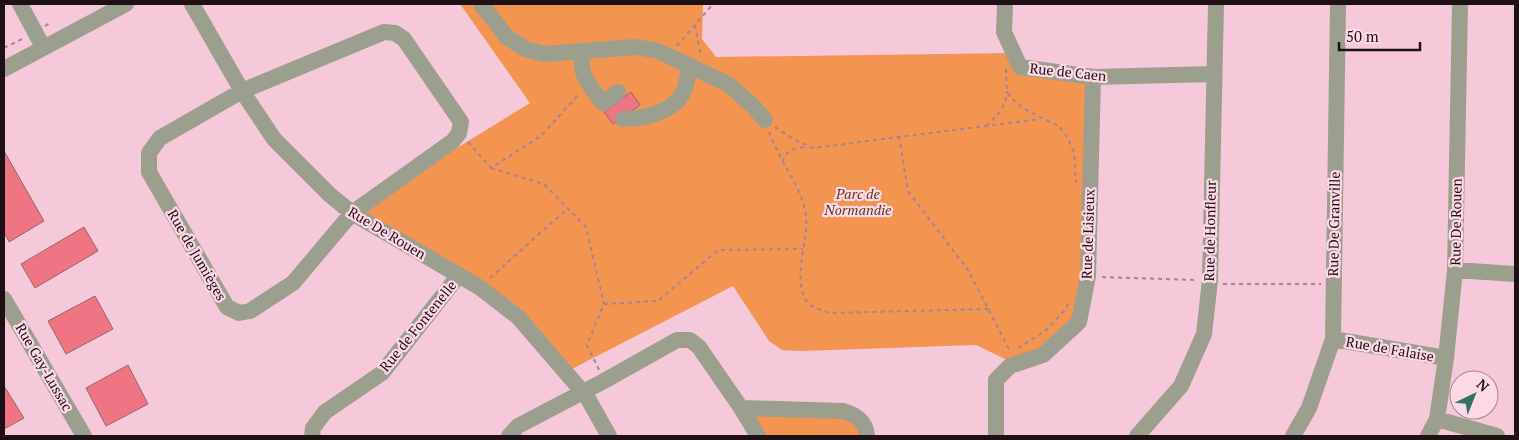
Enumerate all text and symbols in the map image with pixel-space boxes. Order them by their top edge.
scale bar [1339,20,1420,52]
text: 50 m [1346,26,1379,46]
street label: Rue de Caen [1029,58,1108,85]
street label: Rue De Granville [1323,171,1344,277]
street label: Rue De Rouen [1445,177,1466,266]
street label: Rue de Honfleur [1199,180,1220,282]
park label: Parc de Normandie [824,184,892,219]
street label: Rue de Lisieux [1076,188,1099,279]
street label: Rue De Rouen [345,202,430,264]
street label: Rue de Jumièges [164,206,231,304]
street label: Rue de Fontenelle [375,276,460,375]
street label: Rue Gay-Lussac [12,319,77,414]
street label: Rue de Falaise [1345,331,1436,366]
north arrow [1449,370,1499,420]
text: N [1473,375,1494,396]

